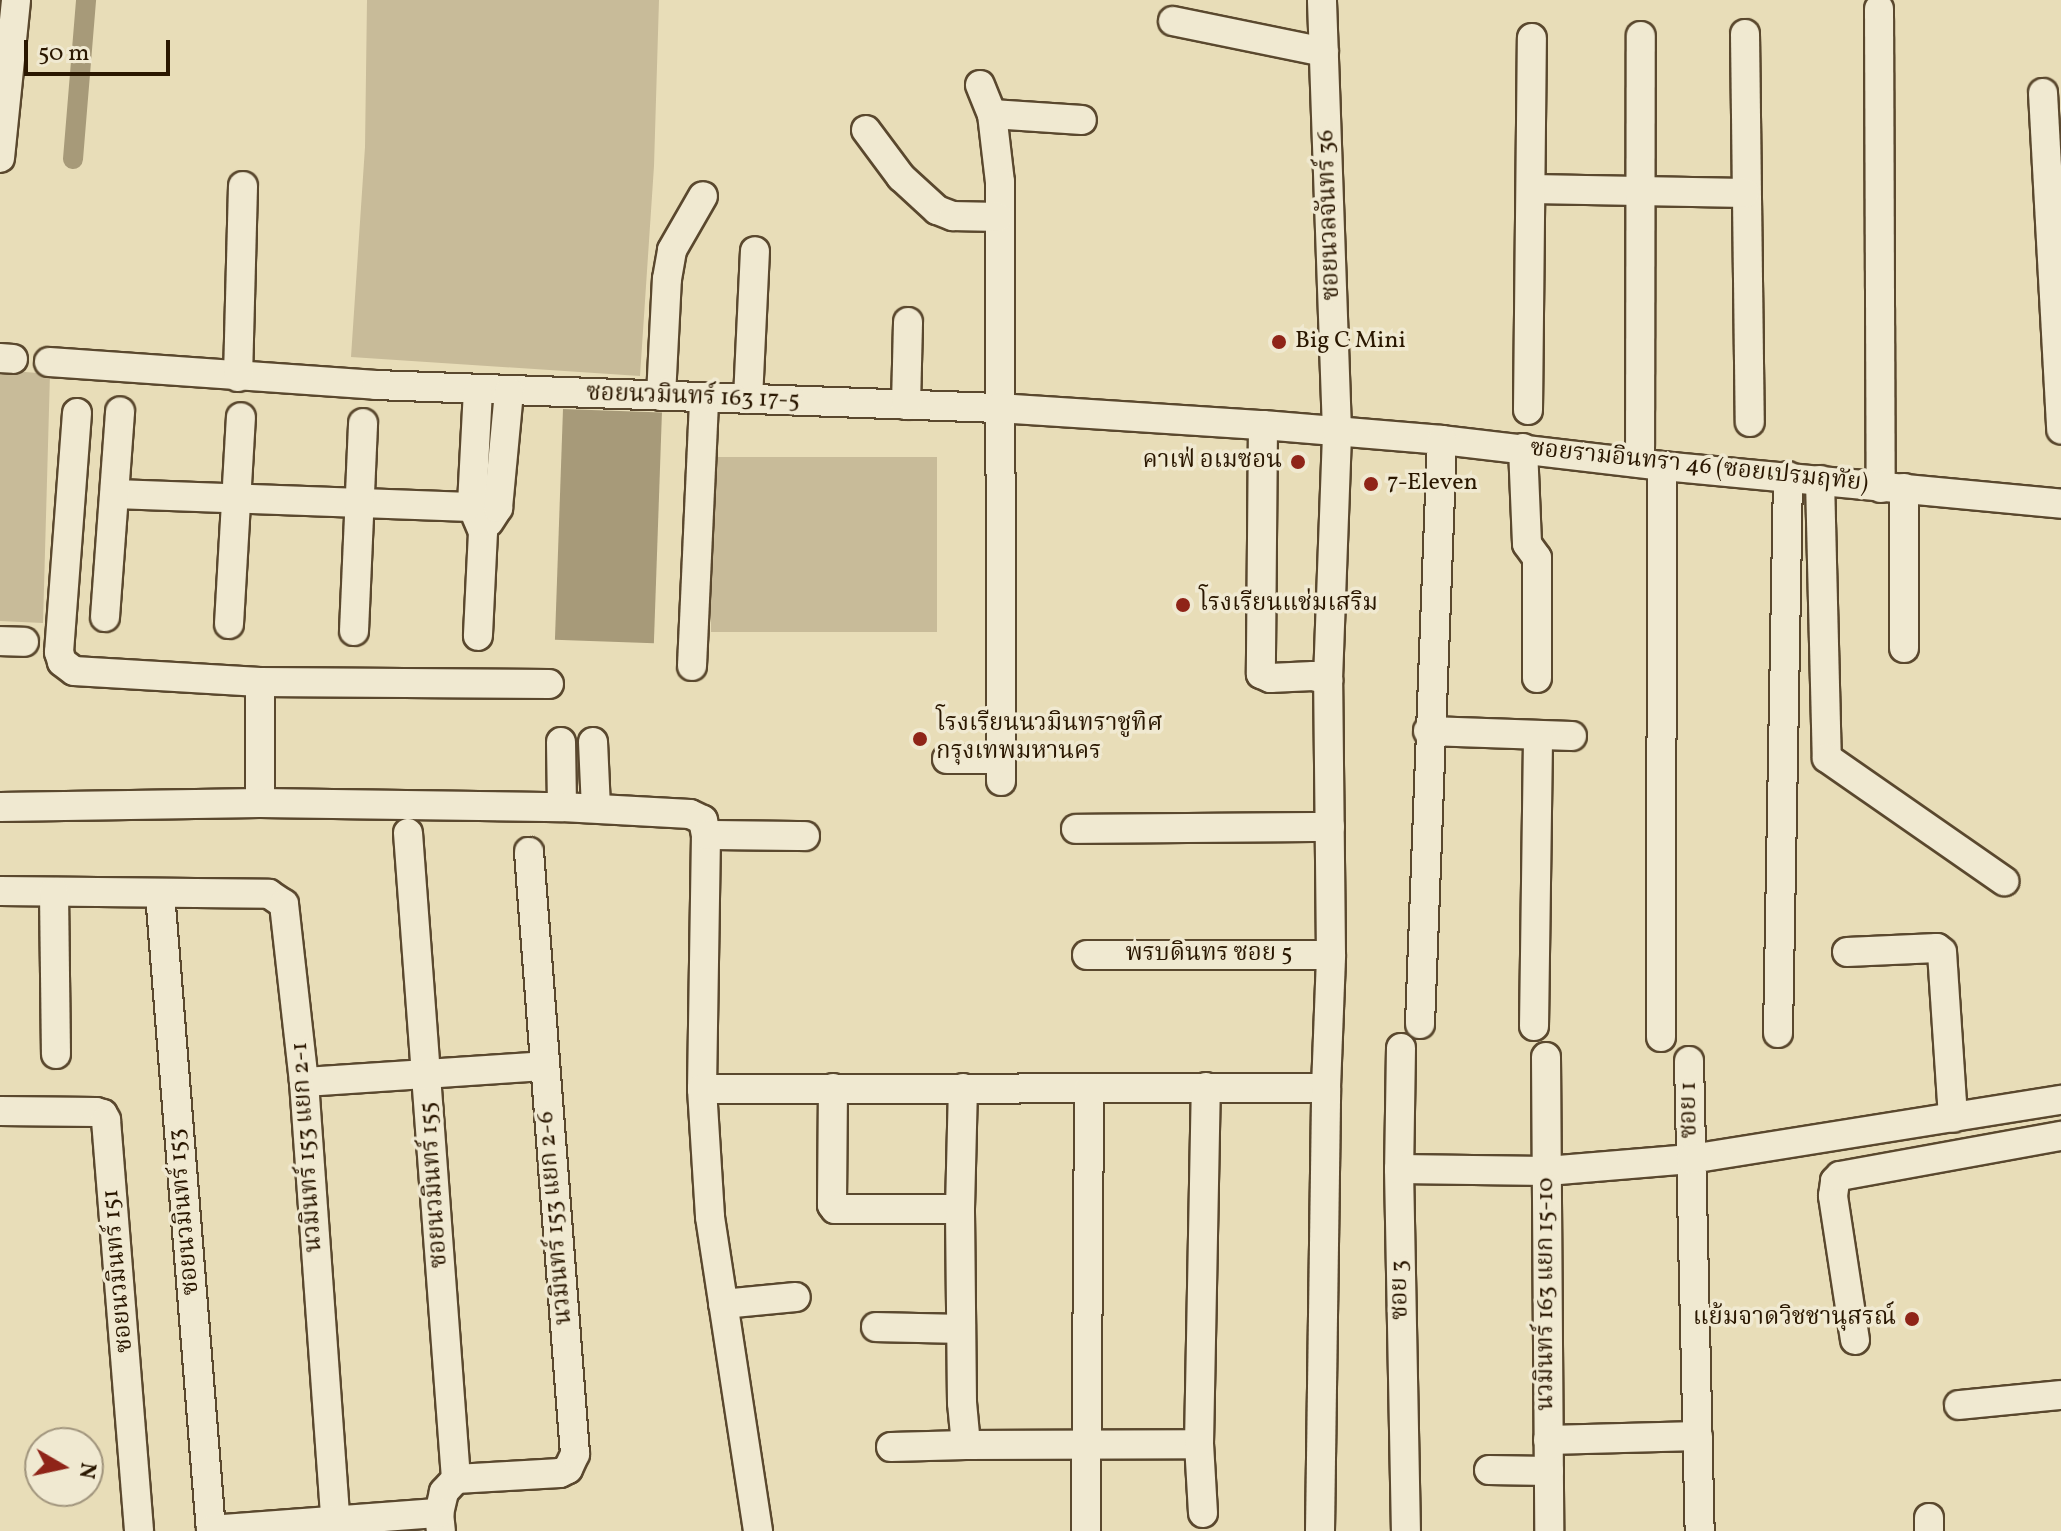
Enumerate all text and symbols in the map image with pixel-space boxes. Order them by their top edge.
scale bar [28,24,174,74]
text: 50 m [38,37,90,71]
street label: ซอยนวลจันทร์ 36 [1313,129,1347,301]
place label: Big C Mini [1295,328,1406,356]
marker: Big C Mini [1270,333,1288,351]
street label: ซอยนวมินทร์ 163 17-5 [586,380,800,416]
street label: ซอยรามอินทรา 46 (ซอยเปรมฤทัย) [1529,435,1869,499]
place label: คาเฟ่ อเมซอน [1142,448,1282,476]
marker: คาเฟ่ อเมซอน [1289,453,1307,471]
place label: 7-Eleven [1387,470,1478,498]
marker: 7-Eleven [1362,475,1380,493]
place label: โรงเรียนแช่มเสริม [1199,591,1378,619]
marker: โรงเรียนแช่มเสริม [1174,596,1192,614]
place label: โรงเรียนนวมินทราชูทิศ กรุงเทพมหานคร [936,711,1163,767]
marker: โรงเรียนนวมินทราชูทิศ กรุงเทพมหานคร [911,730,929,748]
street label: พรบดินทร ซอย 5 [1126,941,1292,969]
street label: นวมินทร์ 153 แยก 2-1 [286,1041,330,1253]
street label: ซอย 1 [1675,1081,1705,1139]
street label: ซอยนวมินทร์ 155 [415,1101,455,1269]
street label: นวมินทร์ 153 แยก 2-6 [532,1110,580,1326]
street label: ซอยนวมินทร์ 153 [163,1127,207,1297]
street label: นวมินทร์ 163 แยก 15-10 [1533,1177,1561,1411]
street label: ซอยนวมินทร์ 151 [97,1188,141,1354]
street label: ซอย 3 [1386,1260,1416,1320]
place label: แย้มจาดวิชชานุสรณ์ [1693,1305,1896,1333]
marker: แย้มจาดวิชชานุสรณ์ [1903,1310,1921,1328]
north arrow [24,1427,104,1507]
text: N [70,1460,103,1481]

